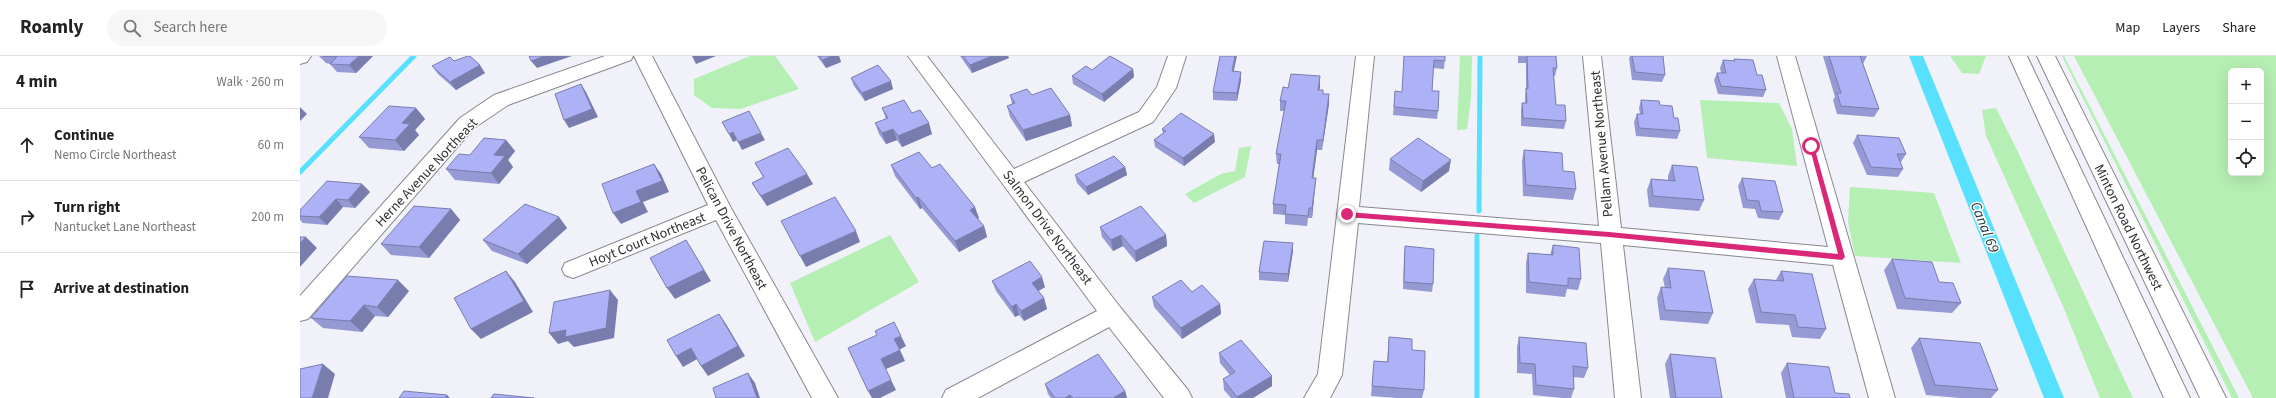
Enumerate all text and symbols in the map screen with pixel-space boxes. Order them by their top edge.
search box [107,10,387,46]
text: Roamly [20,14,83,41]
icon: search [121,17,143,39]
text: Search here [153,17,227,38]
text: Map [2115,18,2140,38]
text: Layers [2162,18,2200,38]
text: Share [2222,18,2256,38]
map controls [2228,68,2264,176]
button: + [2228,68,2264,104]
text: 4 min [16,70,57,94]
street label: Pellam Avenue Northeast [1586,70,1618,218]
text: Walk · 260 m [216,73,284,91]
button: − [2228,104,2264,140]
street label: Herne Avenue Northeast [371,114,483,232]
text: Continue [54,125,114,146]
icon: ahead [16,134,38,156]
text: 60 m [258,136,284,154]
route start [1802,137,1820,155]
button: locate [2228,140,2264,176]
text: Nemo Circle Northeast [54,146,176,164]
street label: Minton Road Northwest [2089,161,2167,294]
street label: Pelican Drive Northeast [690,164,772,294]
street label: Salmon Drive Northeast [997,166,1097,289]
text: Turn right [54,197,120,218]
water label: Canal 69 [1965,199,2004,256]
route end [1338,205,1356,223]
icon: right [16,206,38,228]
street label: Hoyt Court Northeast [586,207,709,272]
text: 200 m [251,208,284,226]
text: Nantucket Lane Northeast [54,218,196,236]
icon: arrive [16,278,38,300]
text: Arrive at destination [54,278,189,299]

